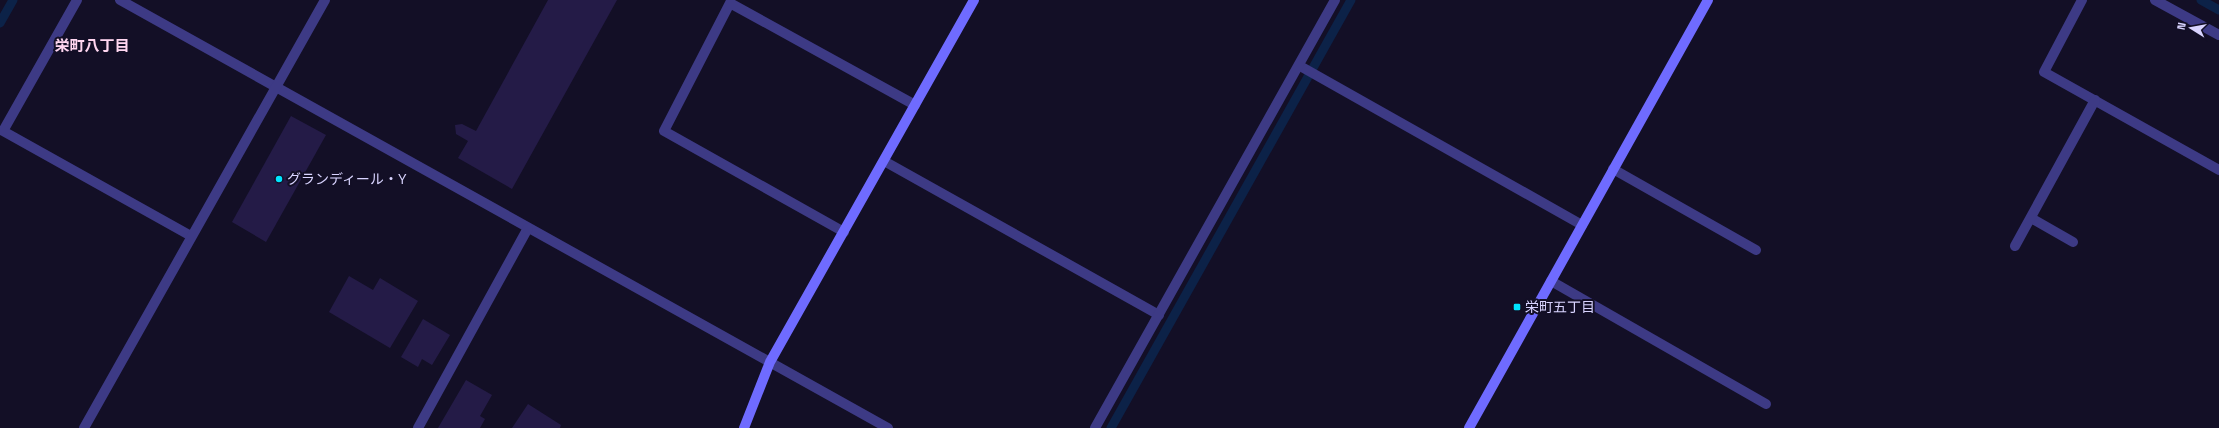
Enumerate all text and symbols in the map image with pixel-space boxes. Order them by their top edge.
north arrow [2171,8,2211,48]
text: N [2174,21,2189,31]
district label: 栄町八丁目 [54,36,130,55]
place label: グランディール・Y [287,170,407,188]
marker: グランディール・Y [274,174,284,184]
place label: 栄町五丁目 [1525,298,1595,316]
marker: 栄町五丁目 [1512,302,1522,312]

